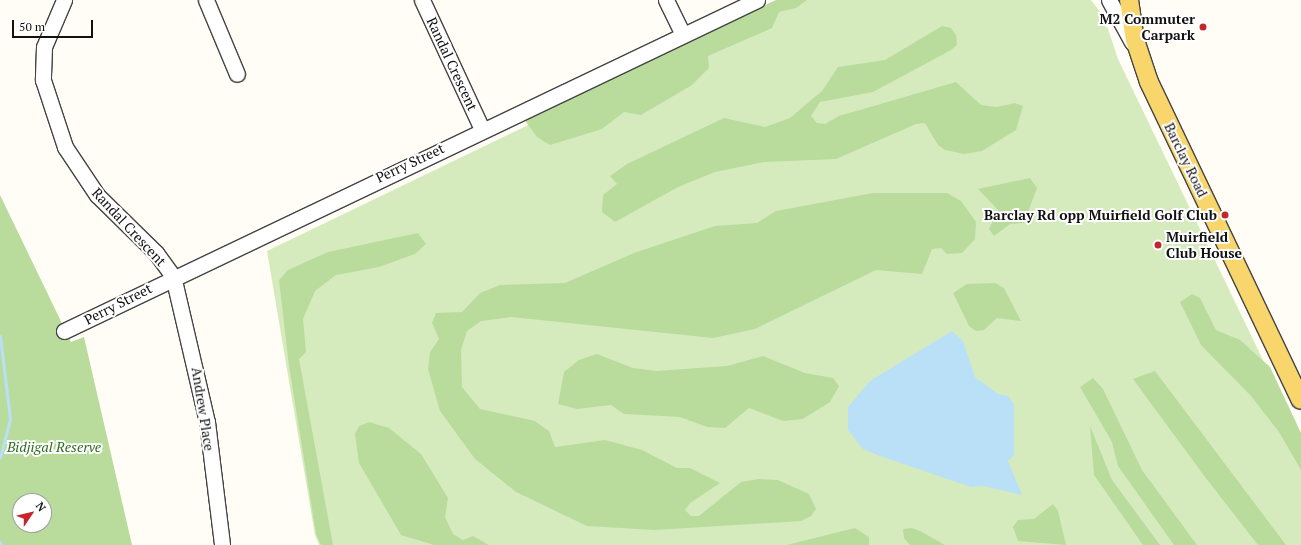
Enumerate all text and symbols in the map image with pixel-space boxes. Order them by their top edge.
place label: M2 Commuter Carpark [1099,11,1195,44]
scale bar [14,12,95,38]
street label: Randal Crescent [423,15,481,113]
text: 50 m [19,19,45,34]
marker: M2 Commuter Carpark [1198,22,1208,32]
street label: Barclay Road [1161,120,1211,200]
street label: Perry Street [373,140,447,186]
street label: Randal Crescent [88,184,170,270]
place label: Barclay Rd opp Muirfield Golf Club [984,207,1217,223]
marker: Barclay Rd opp Muirfield Golf Club [1220,210,1230,220]
place label: Muirfield Club House [1166,229,1242,262]
marker: Muirfield Club House [1153,240,1163,250]
street label: Perry Street [81,280,155,328]
street label: Andrew Place [188,366,218,452]
park label: Bidjigal Reserve [7,439,101,455]
north arrow [12,493,52,533]
text: N [33,499,49,514]

